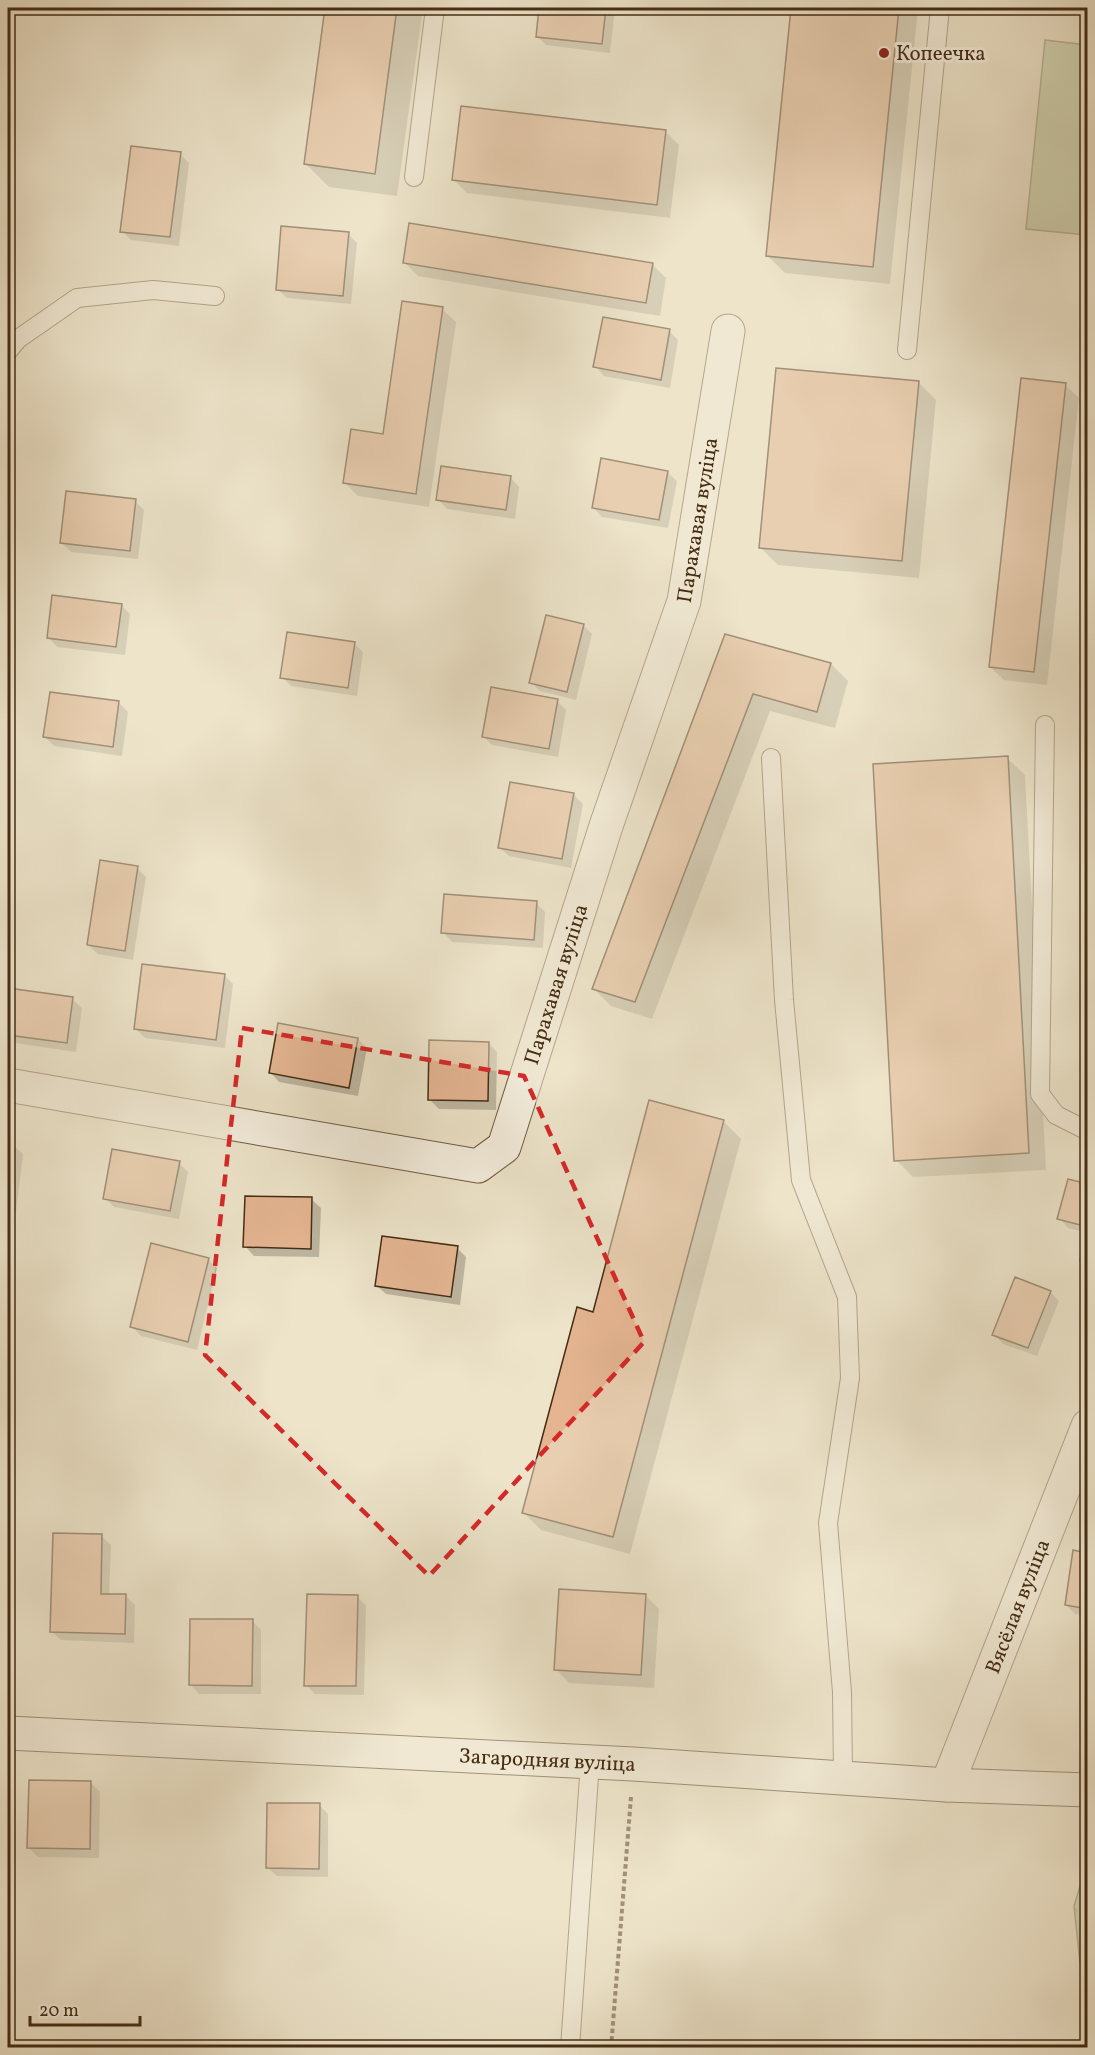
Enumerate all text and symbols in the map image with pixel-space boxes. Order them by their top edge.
place label: Копеечка [896,40,986,69]
marker: Копеечка [877,46,891,60]
street label: Парахавая вуліца [671,436,726,605]
street label: Парахавая вуліца [518,901,596,1069]
street label: Вясёлая вуліца [979,1535,1058,1678]
street label: Загародняя вуліца [458,1742,637,1780]
scale bar [30,1989,140,2027]
text: 20 m [39,1999,79,2024]

